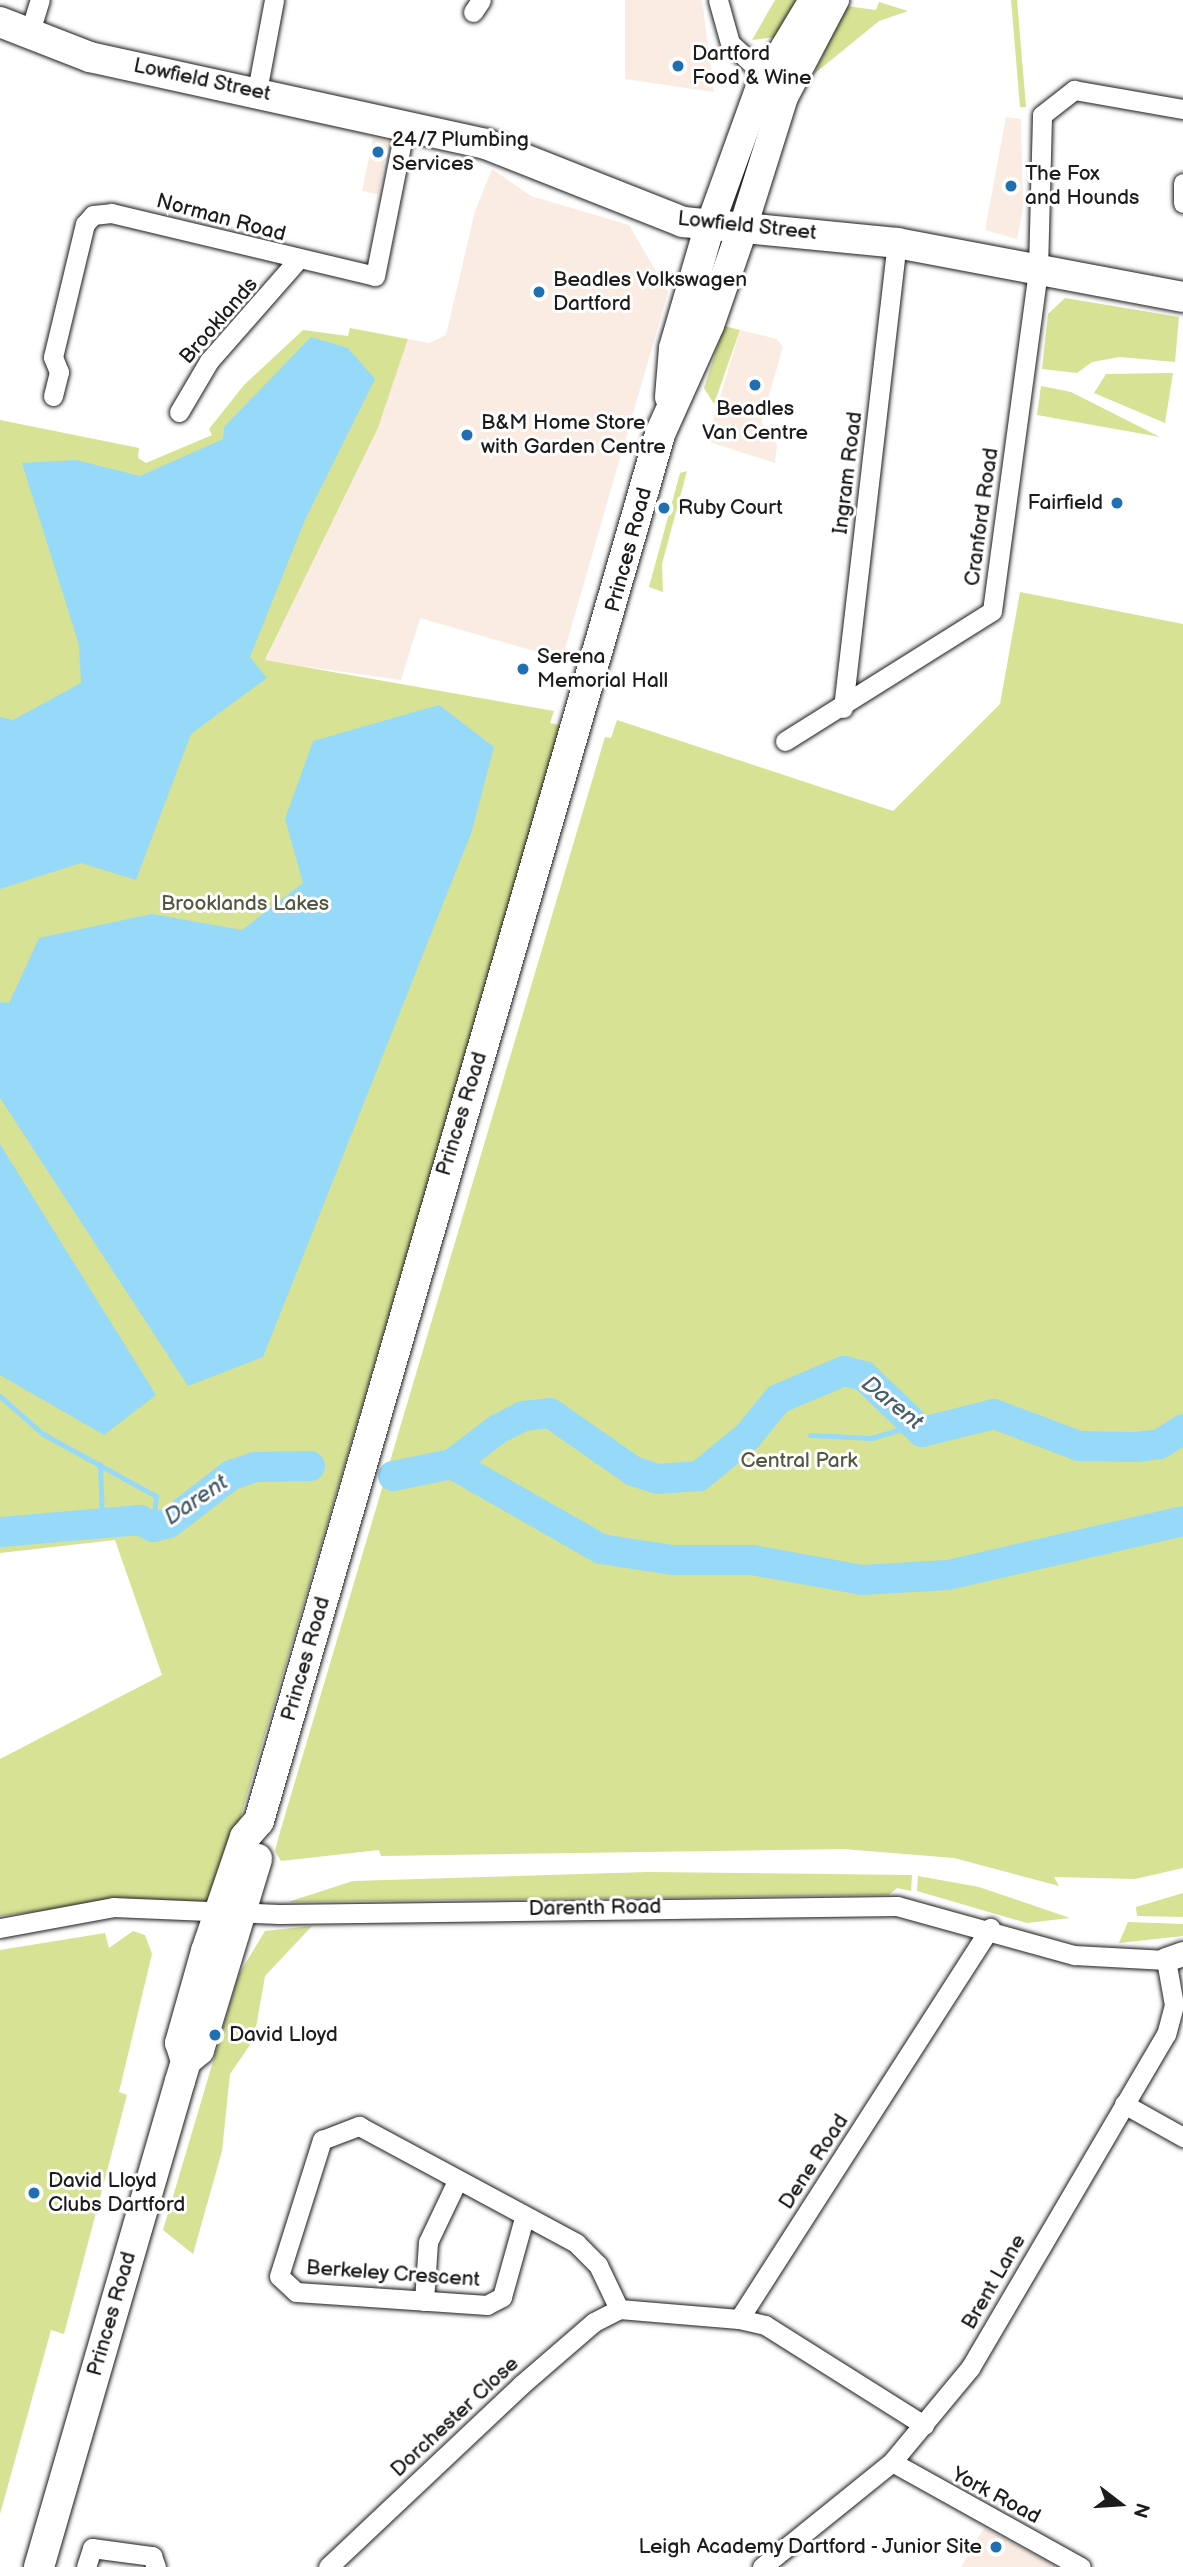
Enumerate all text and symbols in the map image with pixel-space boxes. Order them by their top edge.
place label: Dartford Food & Wine [692,41,812,91]
street label: Lowfield Street [131,53,273,107]
marker: Dartford Food & Wine [670,58,686,74]
place label: 24/7 Plumbing Services [392,127,530,177]
marker: 24/7 Plumbing Services [370,144,386,160]
place label: The Fox and Hounds [1025,161,1139,211]
marker: The Fox and Hounds [1003,178,1019,194]
street label: Norman Road [154,189,288,247]
street label: Lowfield Street [676,206,818,246]
place label: Beadles Volkswagen Dartford [553,267,748,317]
street label: Brooklands [175,273,263,369]
marker: Beadles Volkswagen Dartford [531,284,547,300]
marker: Beadles Van Centre [747,377,763,393]
place label: Beadles Van Centre [702,396,808,446]
place label: B&M Home Store with Garden Centre [481,410,666,460]
street label: Ingram Road [828,410,868,536]
marker: B&M Home Store with Garden Centre [459,427,475,443]
street label: Cranford Road [960,446,1004,588]
street label: Princes Road [600,485,658,615]
place label: Fairfield [1028,490,1103,516]
place label: Ruby Court [678,495,784,521]
marker: Fairfield [1109,495,1125,511]
marker: Ruby Court [656,500,672,516]
place label: Serena Memorial Hall [537,644,668,694]
marker: Serena Memorial Hall [515,661,531,677]
park label: Brooklands Lakes [161,891,329,917]
street label: Princes Road [431,1049,493,1179]
water label: Darent [856,1370,928,1436]
park label: Central Park [740,1448,858,1474]
water label: Darent [159,1469,233,1531]
street label: Princes Road [276,1594,336,1724]
street label: Darenth Road [528,1894,662,1922]
place label: David Lloyd [229,2022,338,2048]
marker: David Lloyd [207,2027,223,2043]
street label: Dene Road [774,2110,854,2214]
place label: David Lloyd Clubs Dartford [48,2168,185,2218]
marker: David Lloyd Clubs Dartford [26,2185,42,2201]
street label: Brent Lane [957,2230,1031,2334]
street label: Princes Road [82,2249,142,2379]
street label: Berkeley Crescent [305,2255,481,2293]
street label: Dorchester Close [386,2351,524,2483]
street label: York Road [947,2462,1045,2530]
north arrow [1085,2469,1155,2539]
text: N [1127,2500,1154,2520]
place label: Leigh Academy Dartford - Junior Site [634,2534,982,2560]
marker: Leigh Academy Dartford - Junior Site [988,2539,1004,2555]

